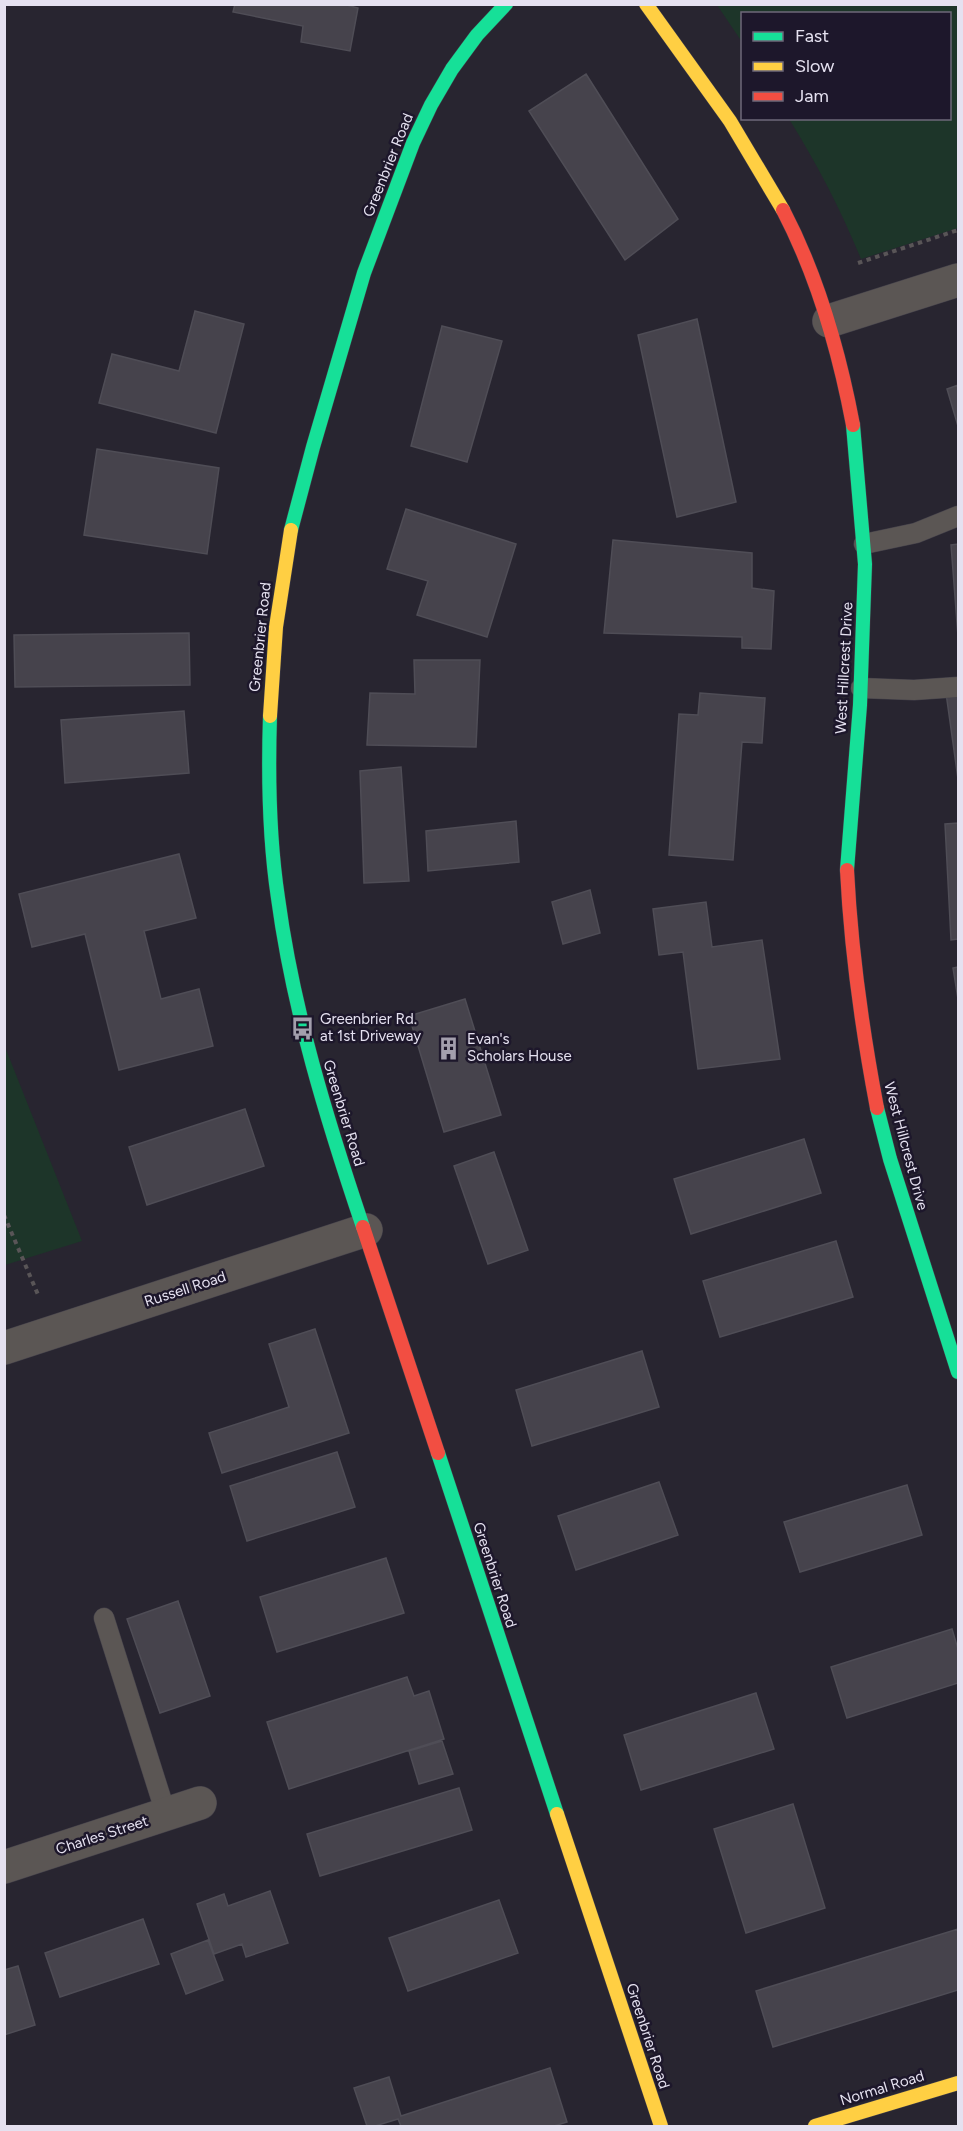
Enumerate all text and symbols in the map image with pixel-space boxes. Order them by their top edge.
legend [741,12,951,120]
text: Fast [795,25,829,47]
text: Slow [795,55,834,77]
text: Jam [795,85,829,107]
street label: Greenbrier Road [359,111,417,219]
street label: Greenbrier Road [245,581,275,693]
street label: West Hillcrest Drive [832,602,856,734]
place label: Greenbrier Rd. at 1st Driveway [320,1010,421,1045]
bus stop icon: Greenbrier Rd. at 1st Driveway [289,1015,315,1041]
place label: Evan's Scholars House [467,1030,572,1065]
building icon: Evan's Scholars House [436,1035,462,1061]
street label: Greenbrier Road [319,1058,369,1168]
street label: West Hillcrest Drive [880,1080,932,1212]
street label: Russell Road [142,1267,228,1311]
street label: Greenbrier Road [469,1520,521,1630]
street label: Charles Street [54,1811,151,1858]
street label: Greenbrier Road [622,1981,674,2091]
street label: Normal Road [838,2067,926,2109]

